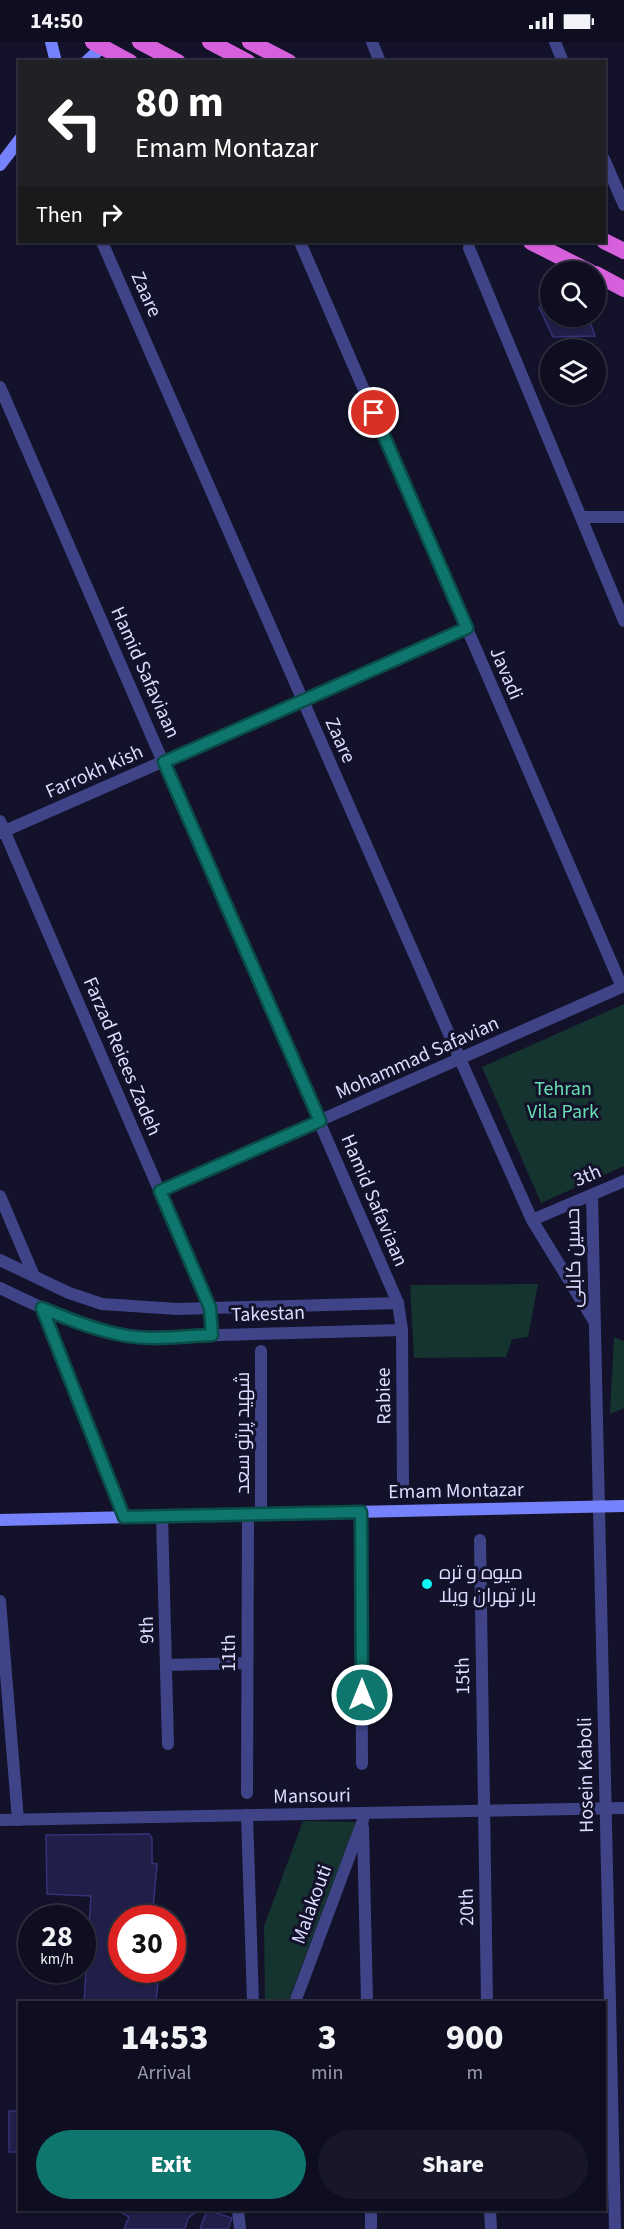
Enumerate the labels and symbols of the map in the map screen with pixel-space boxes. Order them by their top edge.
street label: Zaare [124,267,169,322]
pin [348,387,399,438]
street label: Hamid Safaviaan [104,602,187,743]
street label: Javadi [483,643,530,704]
street label: Zaare [318,713,363,768]
street label: Farrokh Kish [41,738,148,806]
street label: Farzad Reiees Zadeh [76,973,168,1140]
street label: Mohammad Safavian [331,1009,504,1107]
park label: Tehran Vila Park [527,1075,599,1126]
street label: Hamid Safaviaan [334,1130,415,1271]
street label: 3th [569,1158,606,1194]
street label: حسین کابلی [559,1208,589,1308]
street label: Takestan [230,1299,306,1329]
street label: Rabiee [370,1367,398,1425]
street label: شهید پرتو سعد [229,1372,257,1494]
street label: Emam Montazar [388,1476,524,1506]
place label: میوه و تره بار تهران ویلا [439,1559,536,1610]
marker: میوه و تره بار تهران ویلا [420,1577,434,1591]
street label: 9th [133,1616,161,1644]
street label: 11th [215,1634,243,1672]
street label: 15th [449,1657,477,1695]
position arrow [330,1663,394,1727]
street label: Hosein Kaboli [571,1717,601,1833]
street label: Mansouri [273,1781,351,1811]
street label: Malakouti [285,1861,339,1948]
street label: 20th [453,1888,481,1926]
speed limit sign: 30 [108,1905,186,1983]

